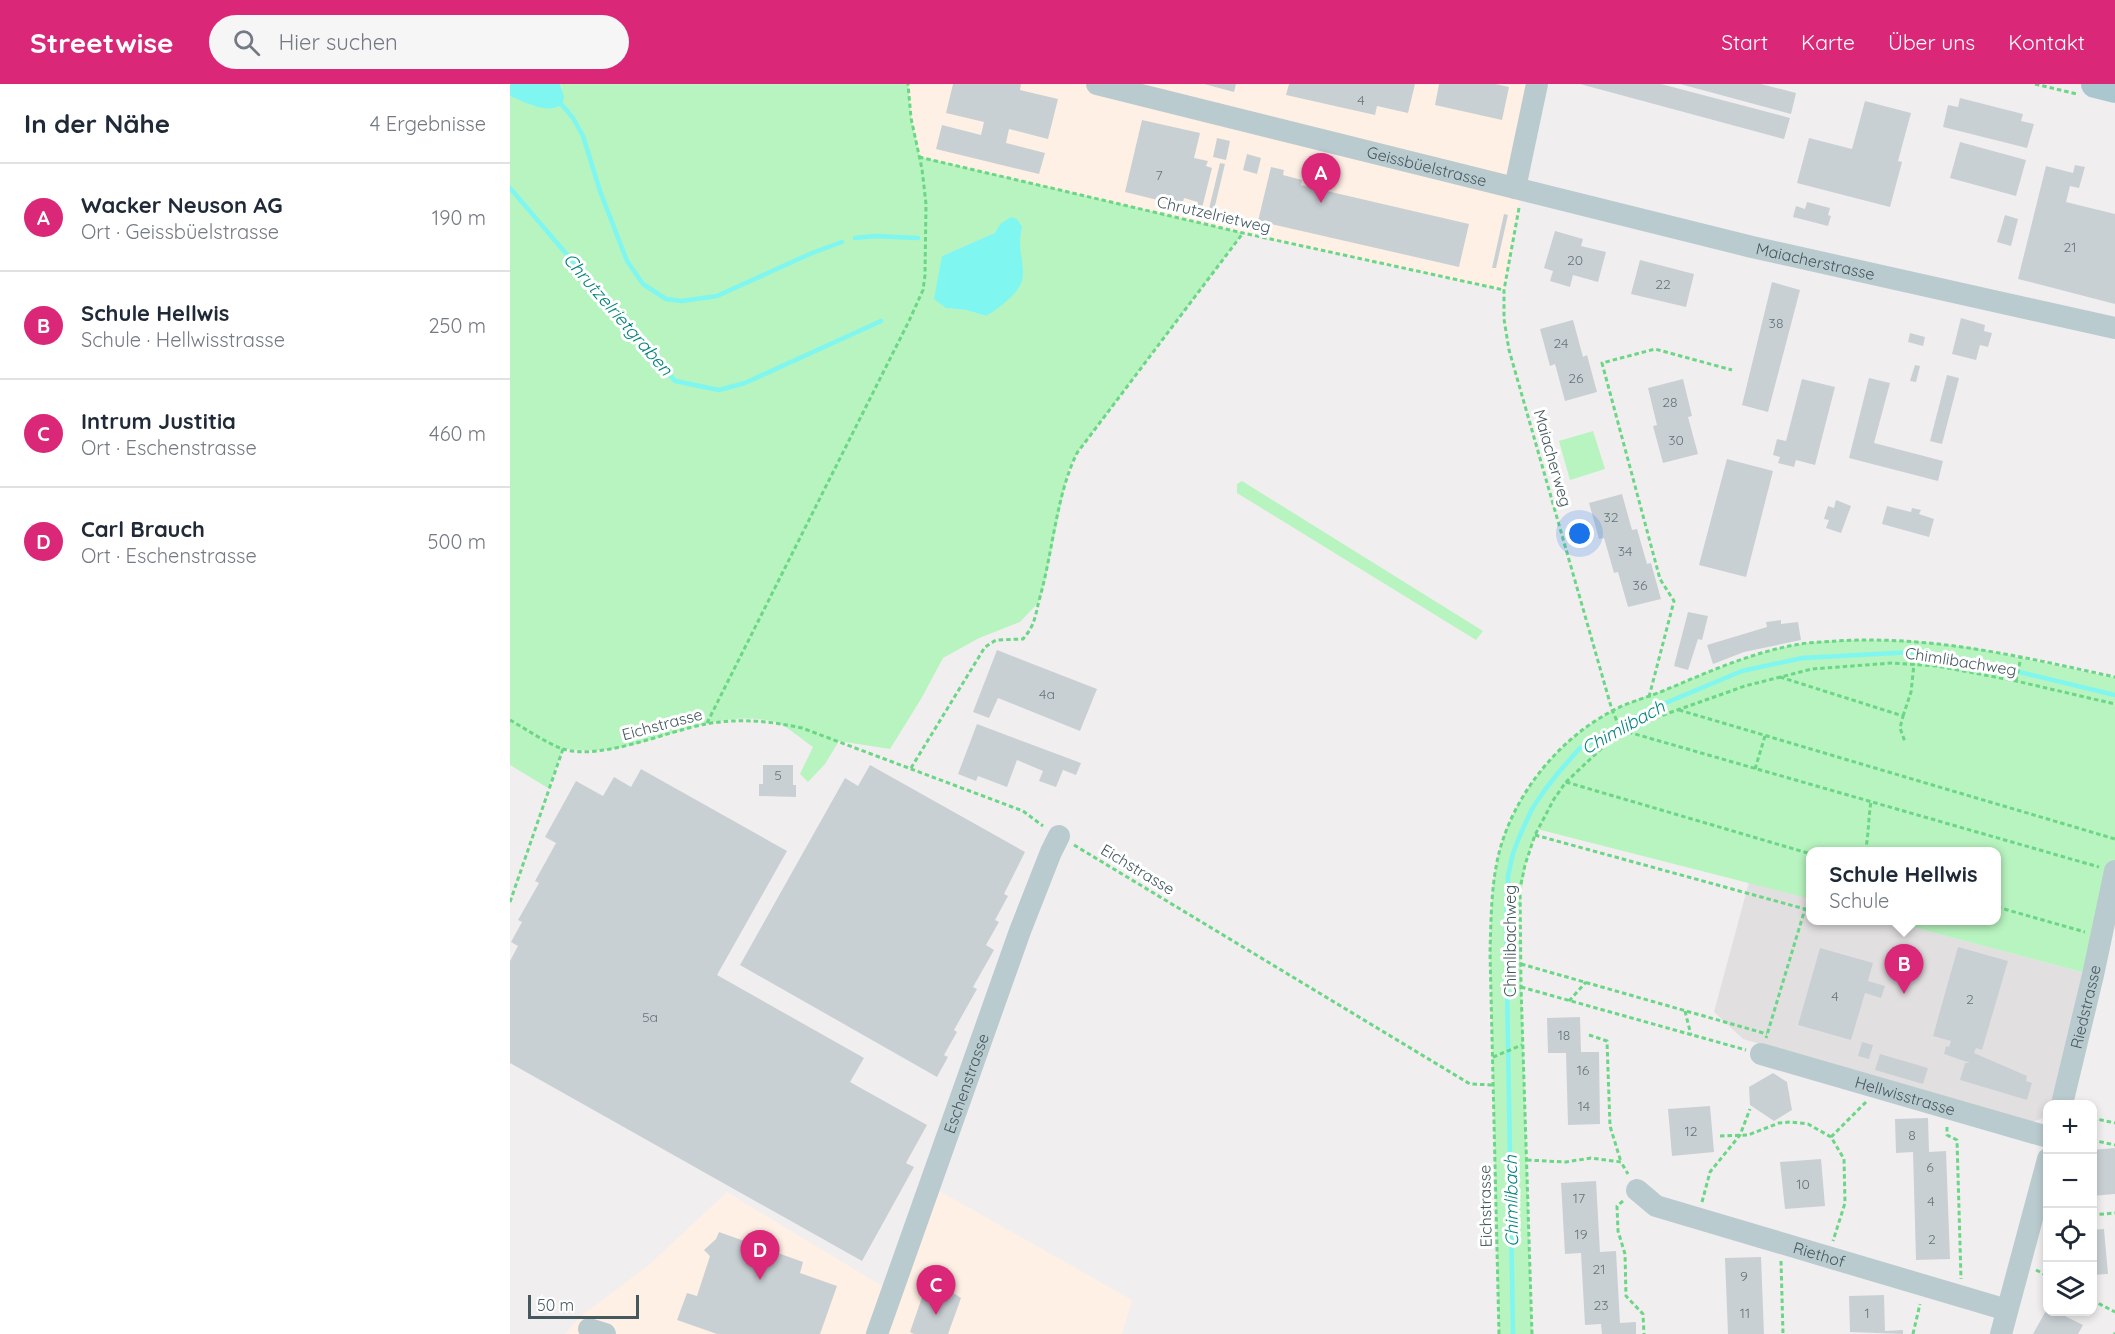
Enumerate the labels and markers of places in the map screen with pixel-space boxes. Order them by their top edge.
pin: A [1302,154,1340,203]
pin: B [1884,944,1924,994]
pin: D [740,1230,780,1280]
pin: C [916,1266,956,1315]

